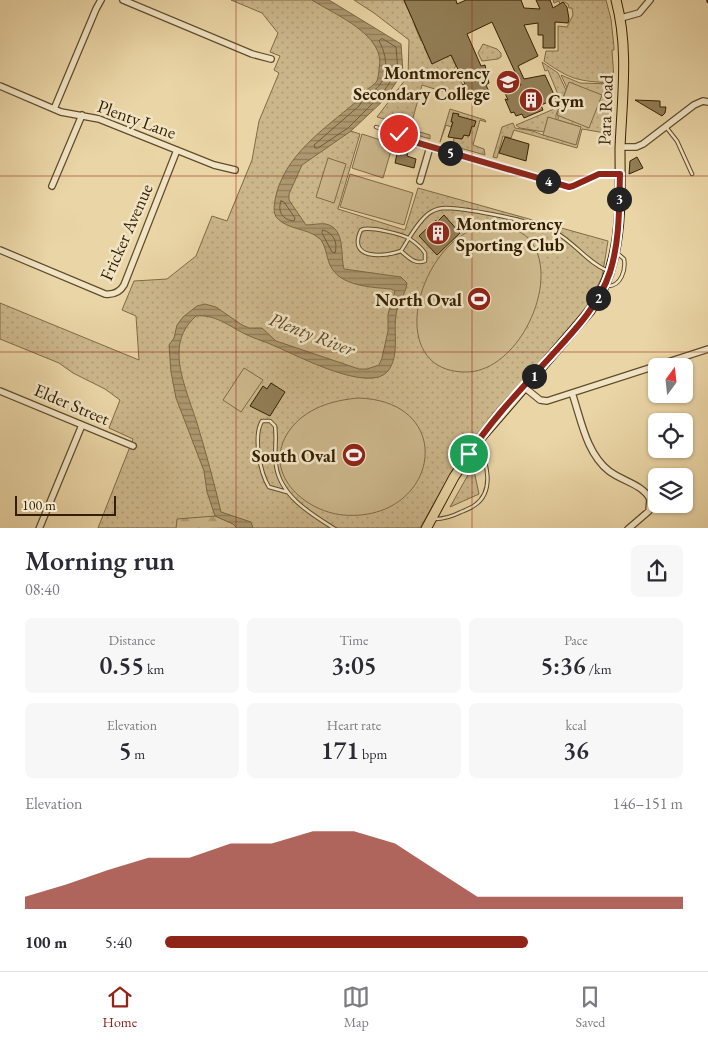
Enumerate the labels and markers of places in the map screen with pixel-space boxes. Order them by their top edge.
place label: Montmorency Secondary College [353,61,490,105]
school or university icon: Montmorency Secondary College [495,69,521,95]
building icon: Gym [518,87,544,113]
place label: Gym [548,89,585,112]
pin [378,113,420,155]
pin: 5 [438,140,462,166]
pin: 4 [536,168,560,194]
pin: 3 [606,186,632,212]
place label: Montmorency Sporting Club [456,212,564,256]
building icon: Montmorency Sporting Club [425,220,451,246]
sports icon: North Oval [466,286,492,312]
pin: 2 [586,286,610,310]
place label: North Oval [375,288,462,311]
pin: 1 [522,364,546,388]
pin [448,433,490,475]
sports icon: South Oval [341,442,367,468]
place label: South Oval [252,444,336,467]

